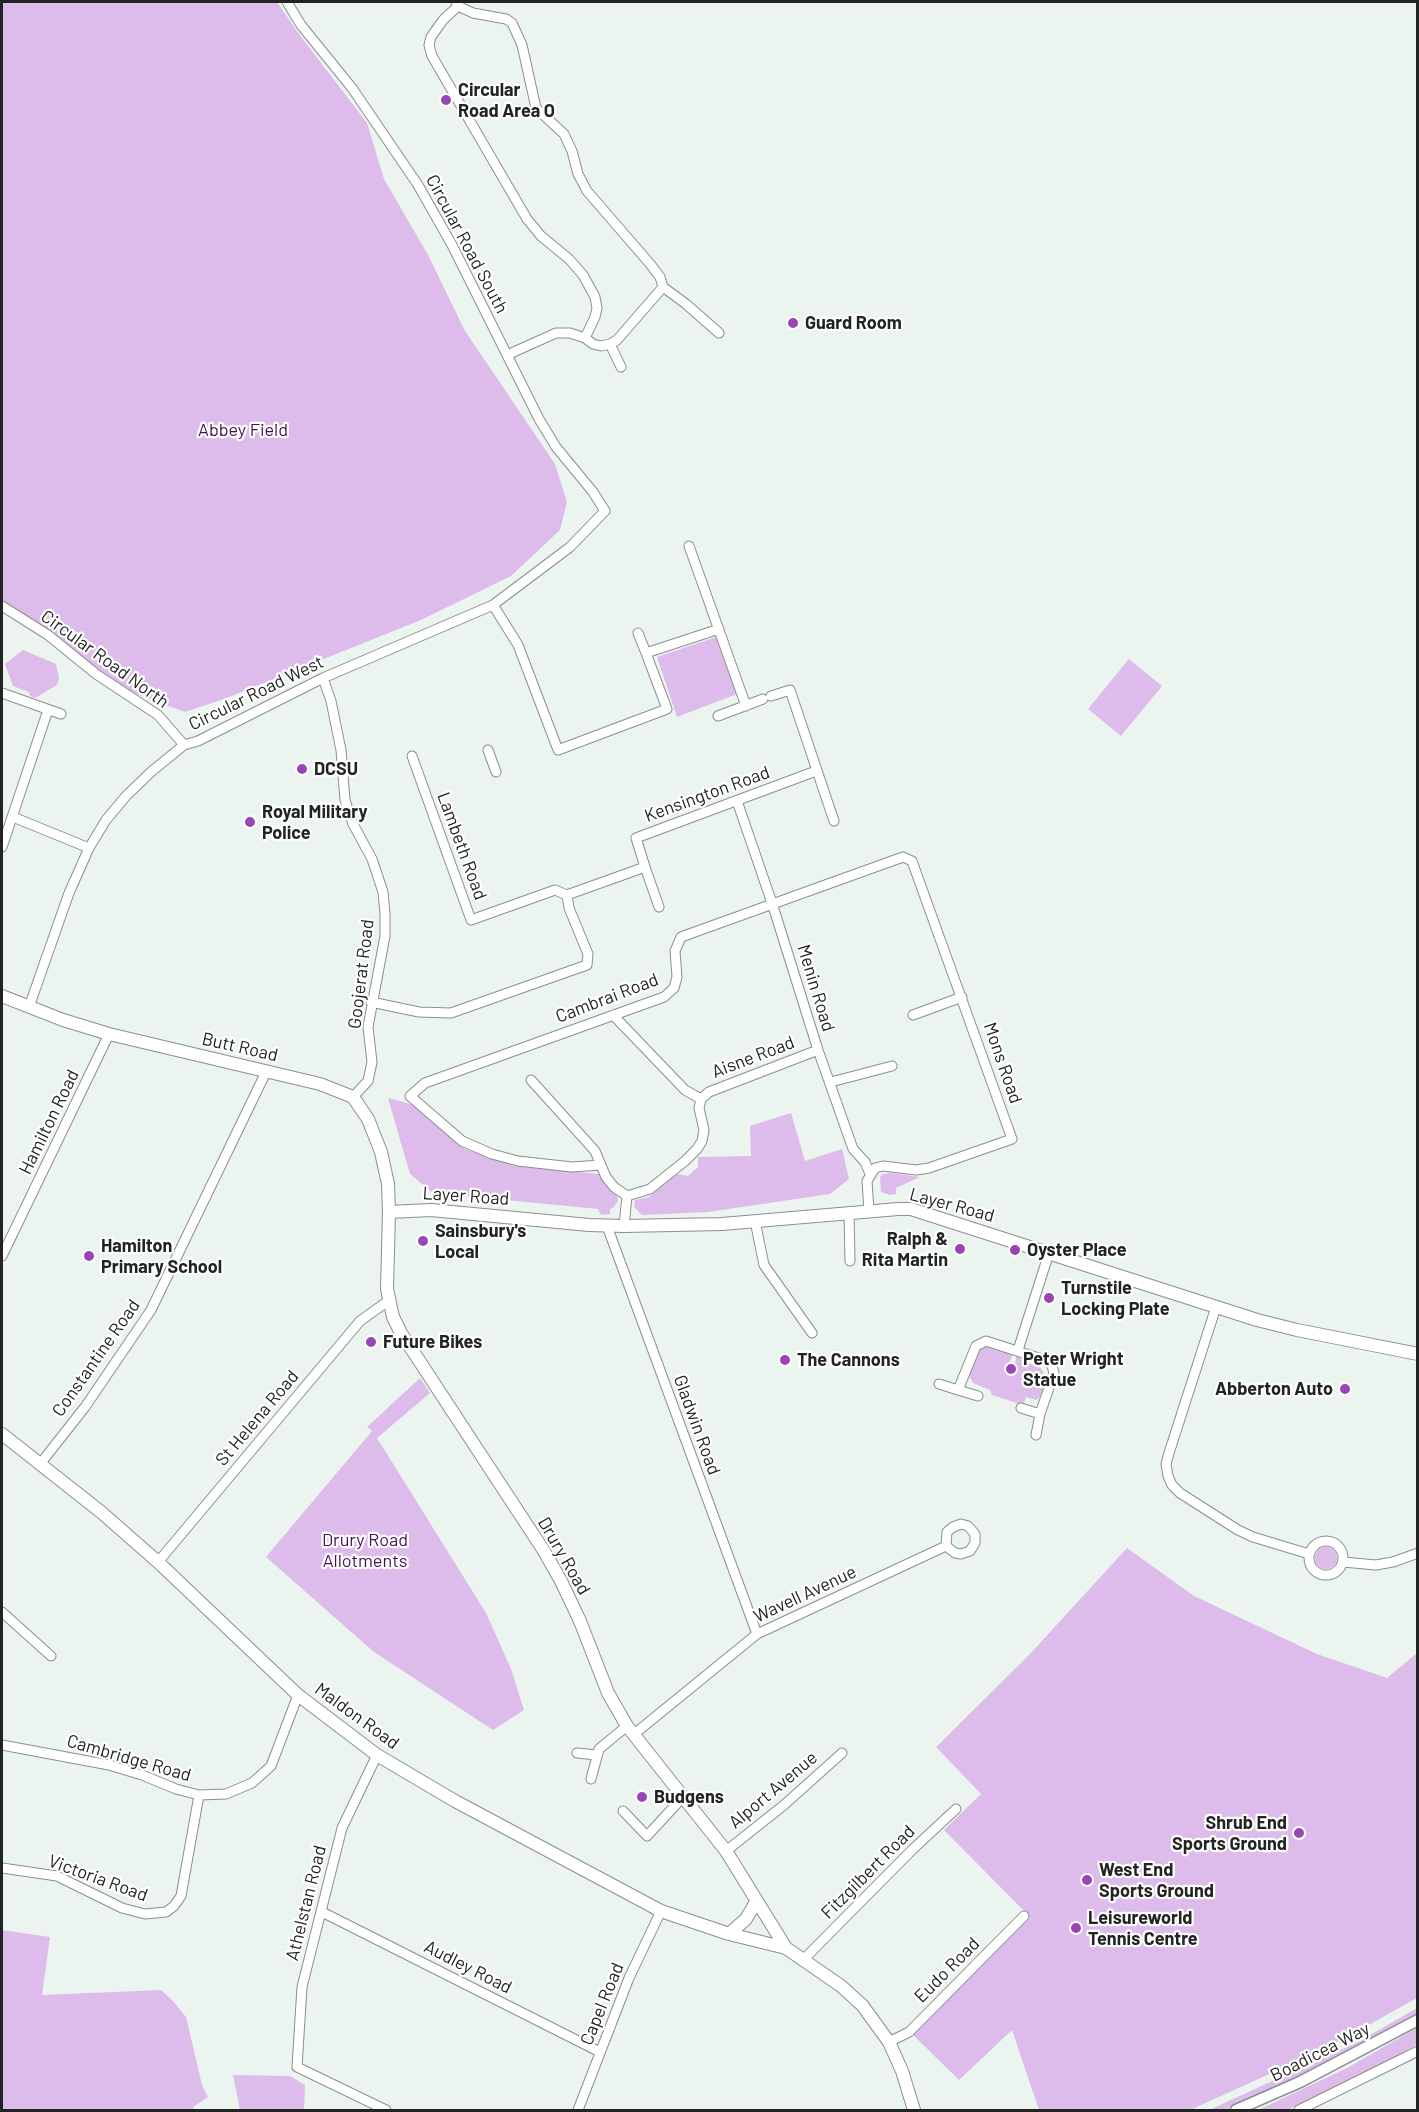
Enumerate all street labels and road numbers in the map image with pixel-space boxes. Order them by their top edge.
street label: Circular Road South [421,171,513,317]
street label: Circular Road North [37,605,173,713]
street label: Circular Road West [185,651,327,735]
street label: Kensington Road [641,761,773,827]
street label: Lambeth Road [433,789,491,903]
street label: Goojerat Road [344,918,378,1030]
street label: Menin Road [793,942,839,1034]
street label: Cambrai Road [553,968,661,1028]
street label: Mons Road [979,1020,1027,1106]
street label: Butt Road [200,1028,280,1066]
street label: Aisne Road [709,1031,797,1083]
street label: Hamilton Road [14,1066,84,1178]
street label: Layer Road [422,1182,510,1210]
street label: Layer Road [907,1183,997,1227]
street label: Constantine Road [48,1295,144,1421]
street label: St Helena Road [211,1366,303,1470]
street label: Gladwin Road [669,1372,725,1478]
street label: Drury Road [533,1513,595,1599]
street label: Wavell Avenue [750,1561,860,1627]
street label: Maldon Road [311,1678,403,1754]
street label: Cambridge Road [64,1730,194,1786]
street label: Alport Avenue [724,1747,822,1833]
street label: Fitzgilbert Road [817,1821,919,1923]
street label: Athelstan Road [281,1843,331,1963]
street label: Victoria Road [45,1850,151,1906]
street label: Eudo Road [910,1933,984,2007]
street label: Audley Road [421,1936,515,1998]
street label: Capel Road [576,1960,628,2048]
street label: Boadicea Way [1267,2018,1373,2086]

